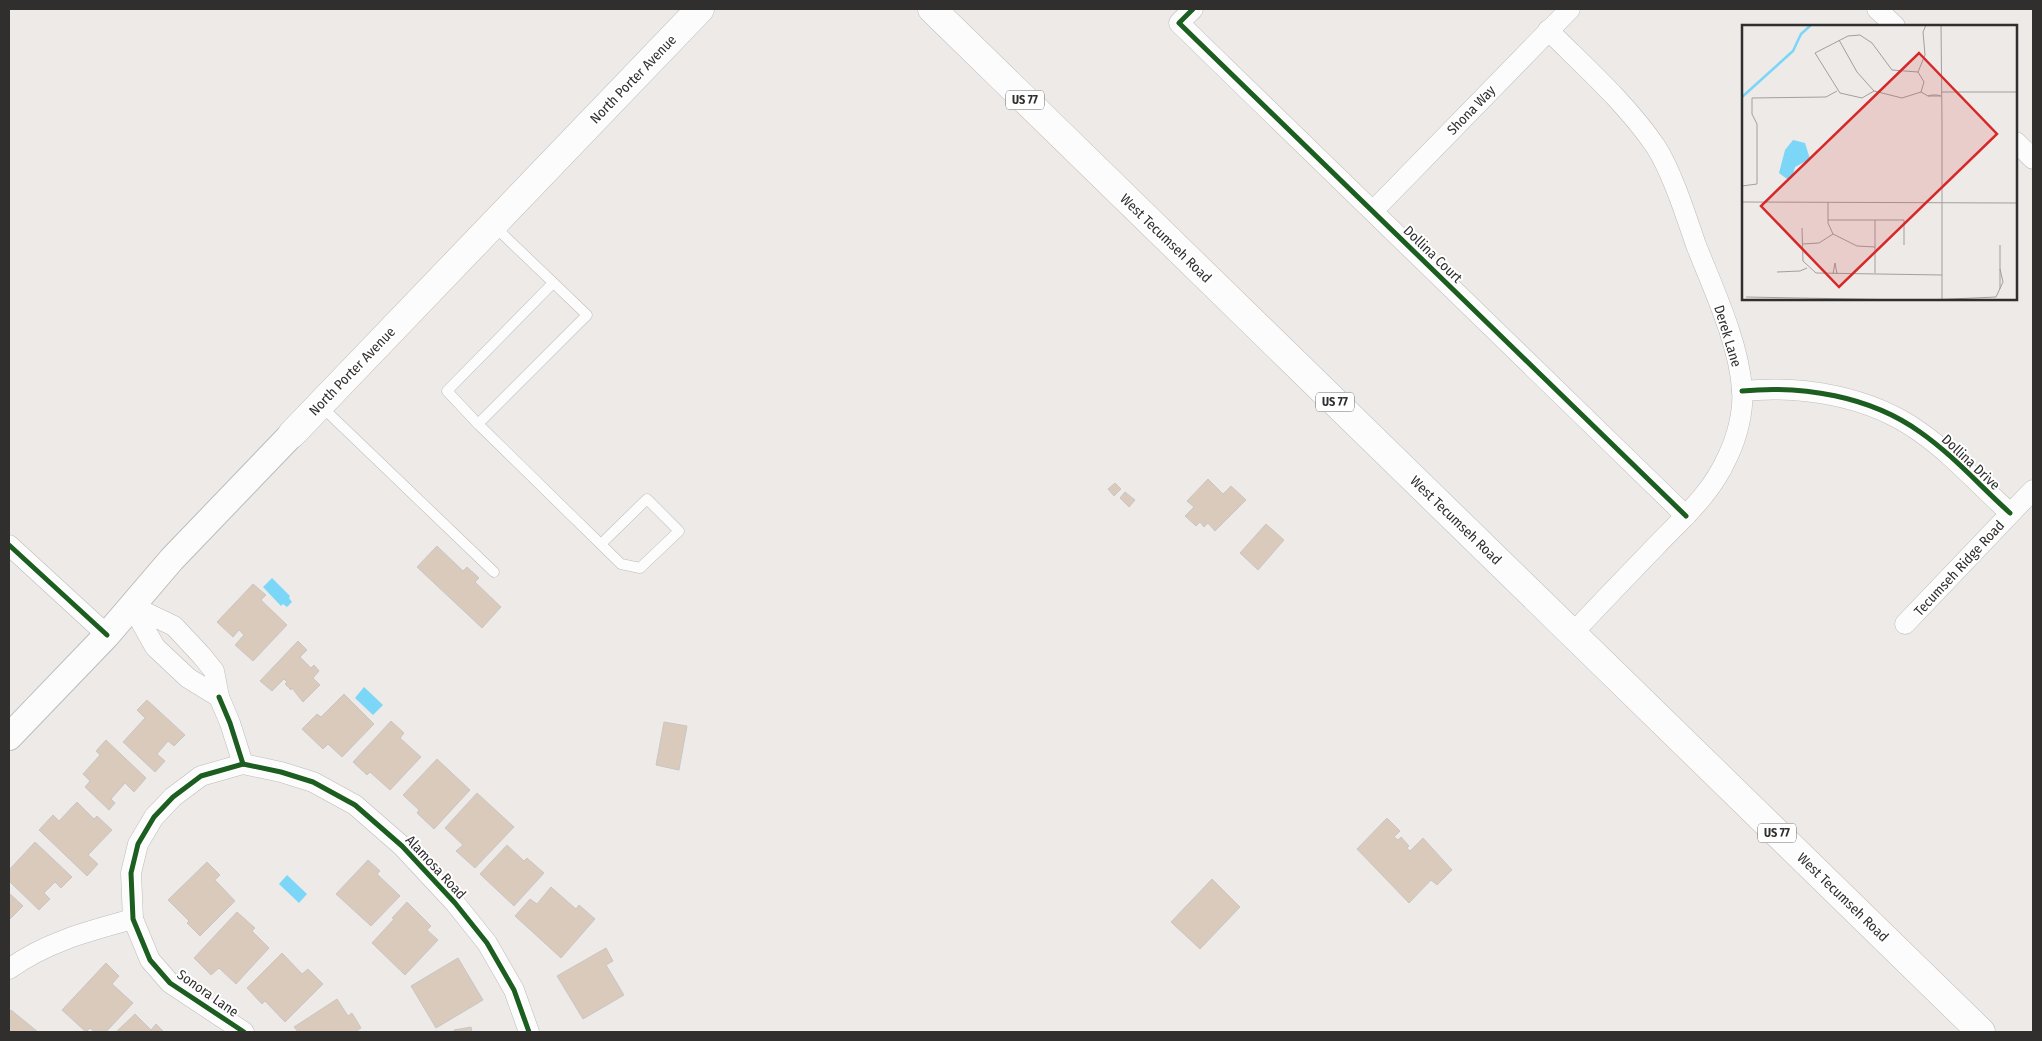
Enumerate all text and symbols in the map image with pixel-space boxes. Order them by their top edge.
inset map [1742,25,2017,300]
street label: North Porter Avenue [587,31,680,127]
street label: Shona Way [1444,82,1500,139]
road number: US 77 [1006,90,1044,110]
street label: West Tecumseh Road [1116,190,1215,286]
street label: Dollina Court [1400,222,1466,287]
street label: Derek Lane [1710,303,1745,369]
street label: North Porter Avenue [306,323,399,419]
road number: US 77 [1316,392,1354,412]
street label: Dollina Drive [1938,431,2003,494]
street label: West Tecumseh Road [1406,472,1505,568]
street label: Tecumseh Ridge Road [1911,517,2008,620]
road number: US 77 [1758,824,1796,842]
street label: Alamosa Road [402,832,469,903]
street label: West Tecumseh Road [1793,849,1892,945]
street label: Sonora Lane [174,966,242,1021]

